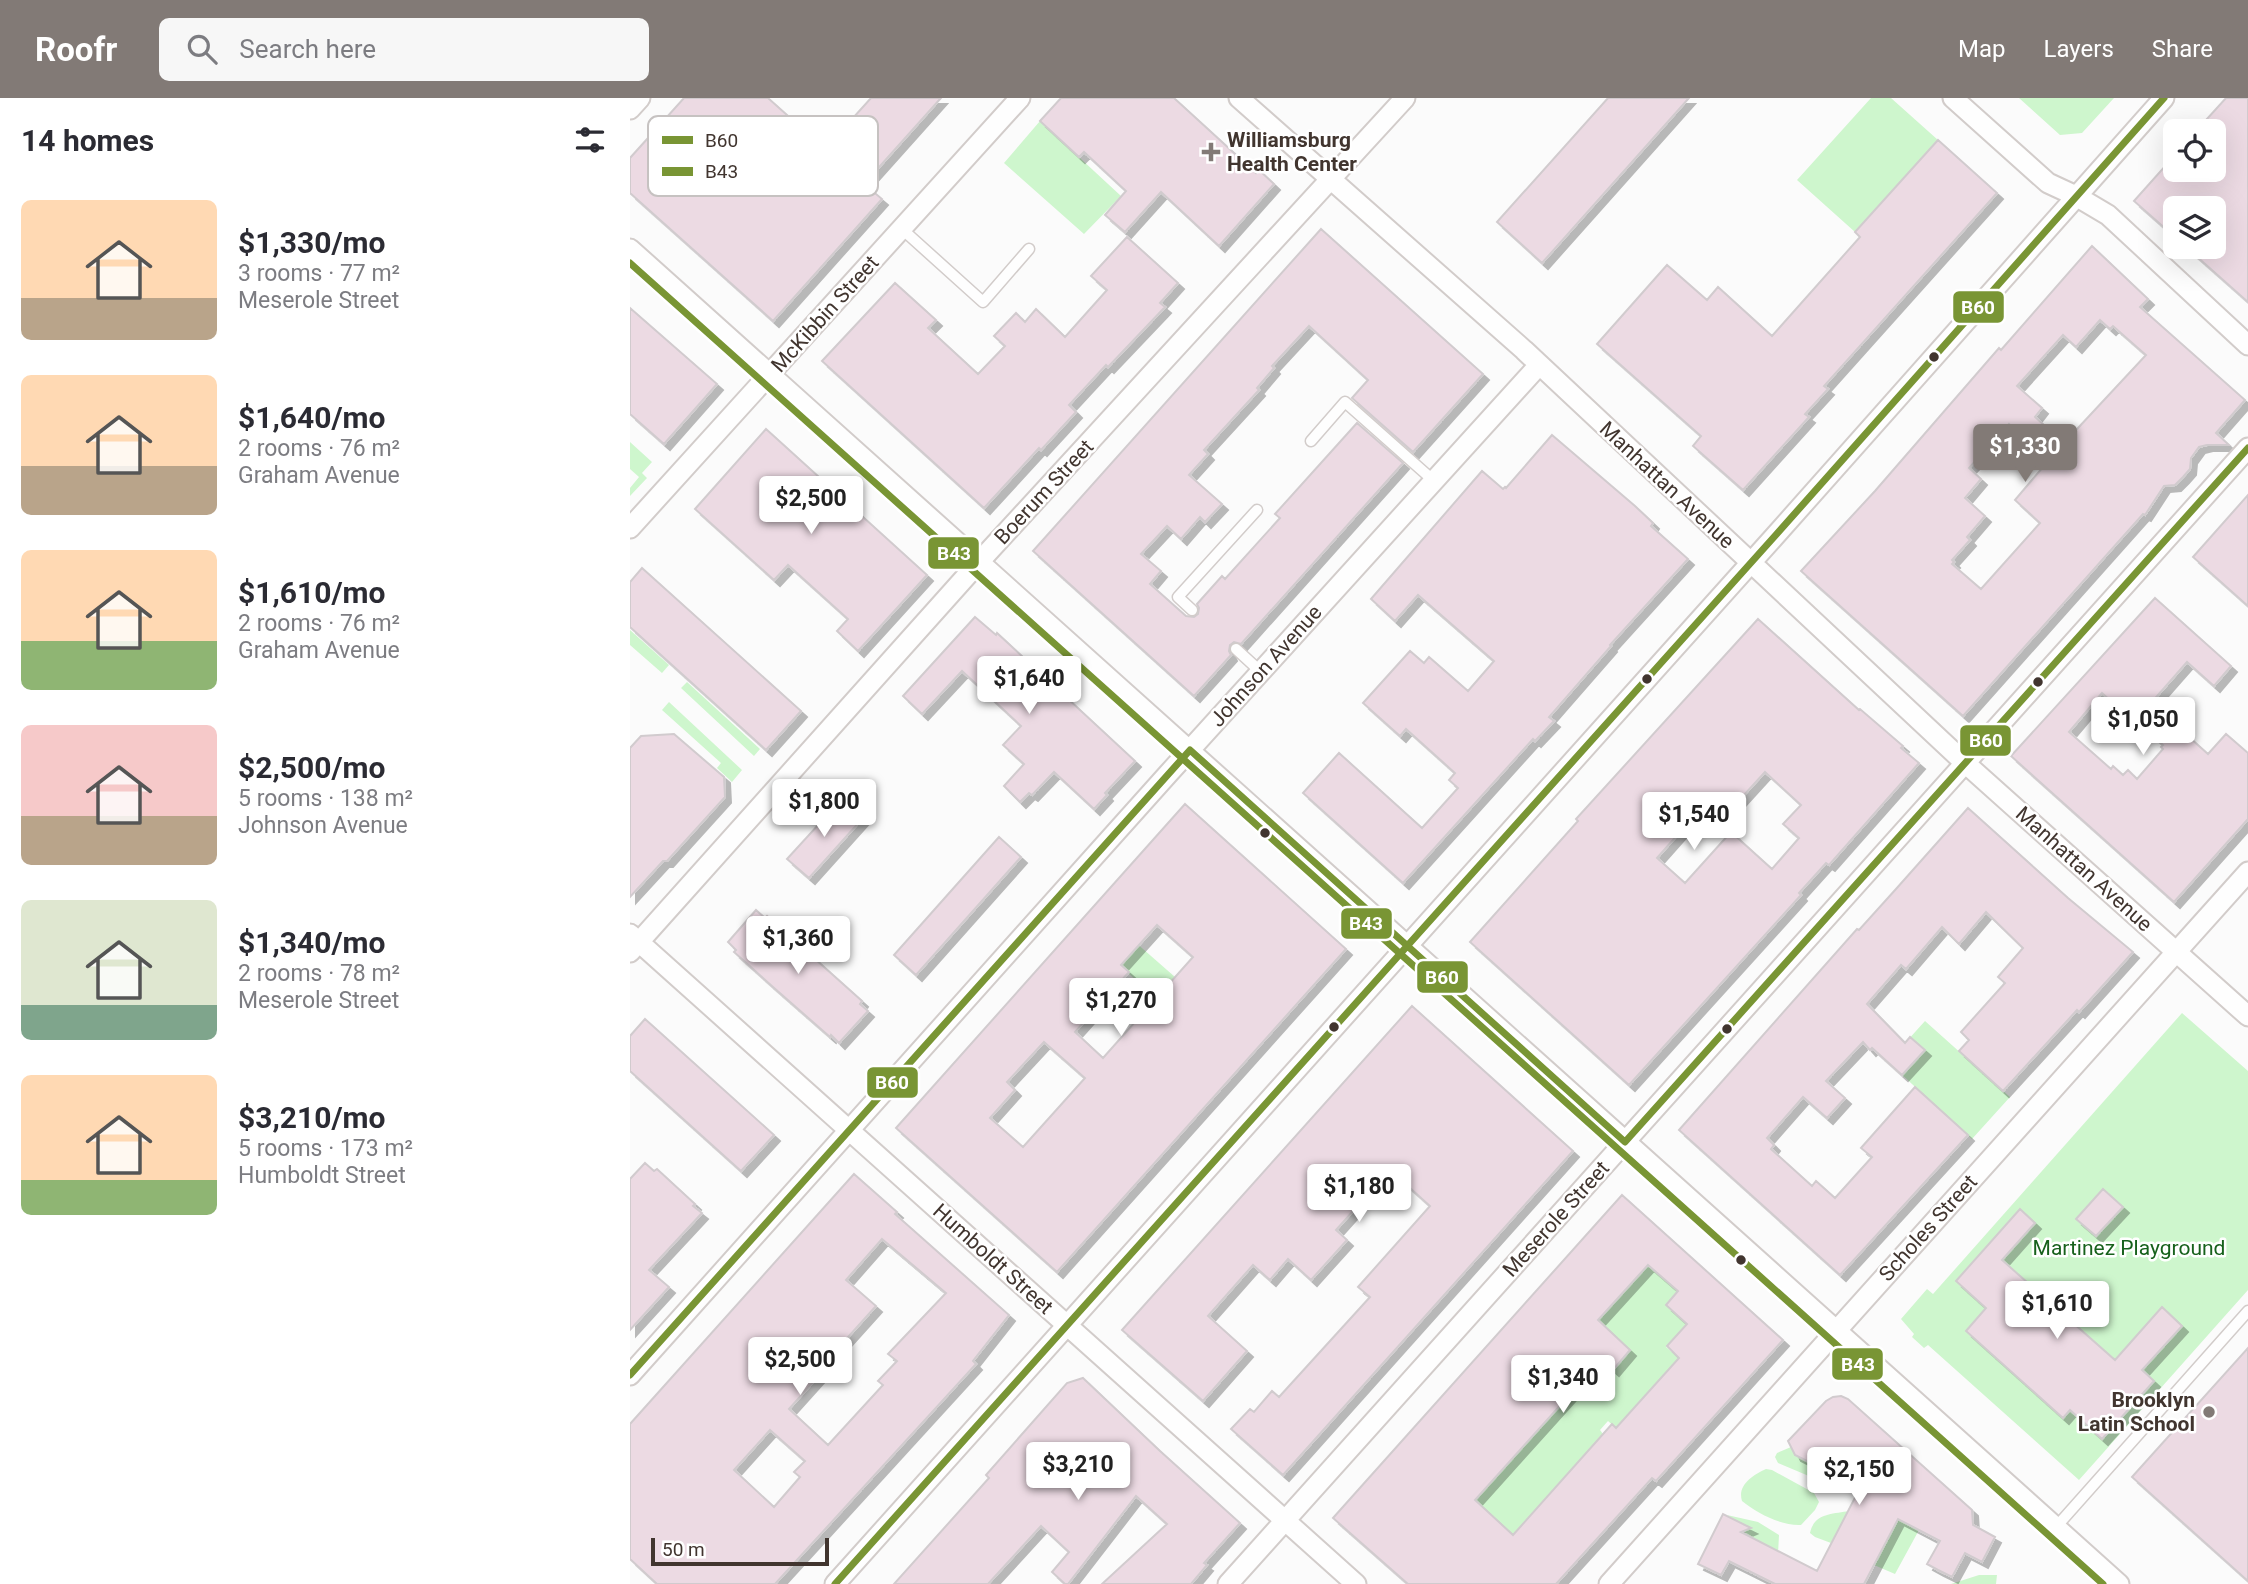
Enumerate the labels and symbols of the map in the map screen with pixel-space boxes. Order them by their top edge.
legend [648,116,878,196]
place label: Williamsburg Health Center [1227,128,1357,176]
text: B60 [705,129,738,152]
marker: Williamsburg Health Center [1201,142,1221,162]
text: B43 [705,160,738,183]
street label: McKibbin Street [766,251,884,377]
line badge: B60 [1952,290,2005,324]
text: B60 [1961,296,1995,319]
unlabelled marker [1927,350,1941,364]
street label: Manhattan Avenue [1595,417,1739,553]
pin: $1,330 [1968,424,2082,484]
street label: Boerum Street [990,435,1099,549]
pin: $2,500 [754,476,868,536]
line badge: B43 [927,536,980,570]
text: B43 [937,542,971,565]
street label: Johnson Avenue [1205,600,1327,732]
pin: $1,640 [972,656,1086,716]
unlabelled marker [1640,672,1654,686]
unlabelled marker [2031,675,2045,689]
pin: $1,050 [2086,698,2200,757]
line badge: B60 [1959,724,2012,757]
text: B60 [1969,729,2003,752]
pin: $1,800 [767,780,881,839]
pin: $1,540 [1637,792,1751,852]
street label: Manhattan Avenue [2011,802,2157,936]
unlabelled marker [1258,826,1272,840]
line badge: B43 [1340,907,1393,940]
text: B43 [1349,912,1383,935]
pin: $1,360 [741,916,855,976]
line badge: B60 [1416,960,1469,994]
text: B60 [1425,966,1459,989]
pin: $1,270 [1064,978,1178,1038]
unlabelled marker [1327,1020,1341,1034]
unlabelled marker [1720,1022,1734,1036]
line badge: B60 [866,1066,919,1099]
text: B60 [875,1071,909,1094]
street label: Meserole Street [1498,1156,1614,1282]
pin: $1,180 [1302,1164,1416,1224]
street label: Scholes Street [1874,1170,1982,1286]
street label: Humboldt Street [928,1199,1058,1319]
park label: Martinez Playground [2033,1236,2225,1260]
unlabelled marker [1734,1253,1748,1267]
pin: $1,610 [2000,1282,2114,1341]
pin: $2,500 [743,1338,857,1397]
line badge: B43 [1831,1347,1884,1381]
text: B43 [1841,1353,1875,1376]
pin: $1,340 [1506,1356,1620,1415]
place label: Brooklyn Latin School [2078,1388,2195,1436]
marker: Brooklyn Latin School [2201,1404,2217,1420]
pin: $3,210 [1021,1442,1135,1502]
pin: $2,150 [1802,1448,1916,1507]
scale bar [651,1535,830,1567]

